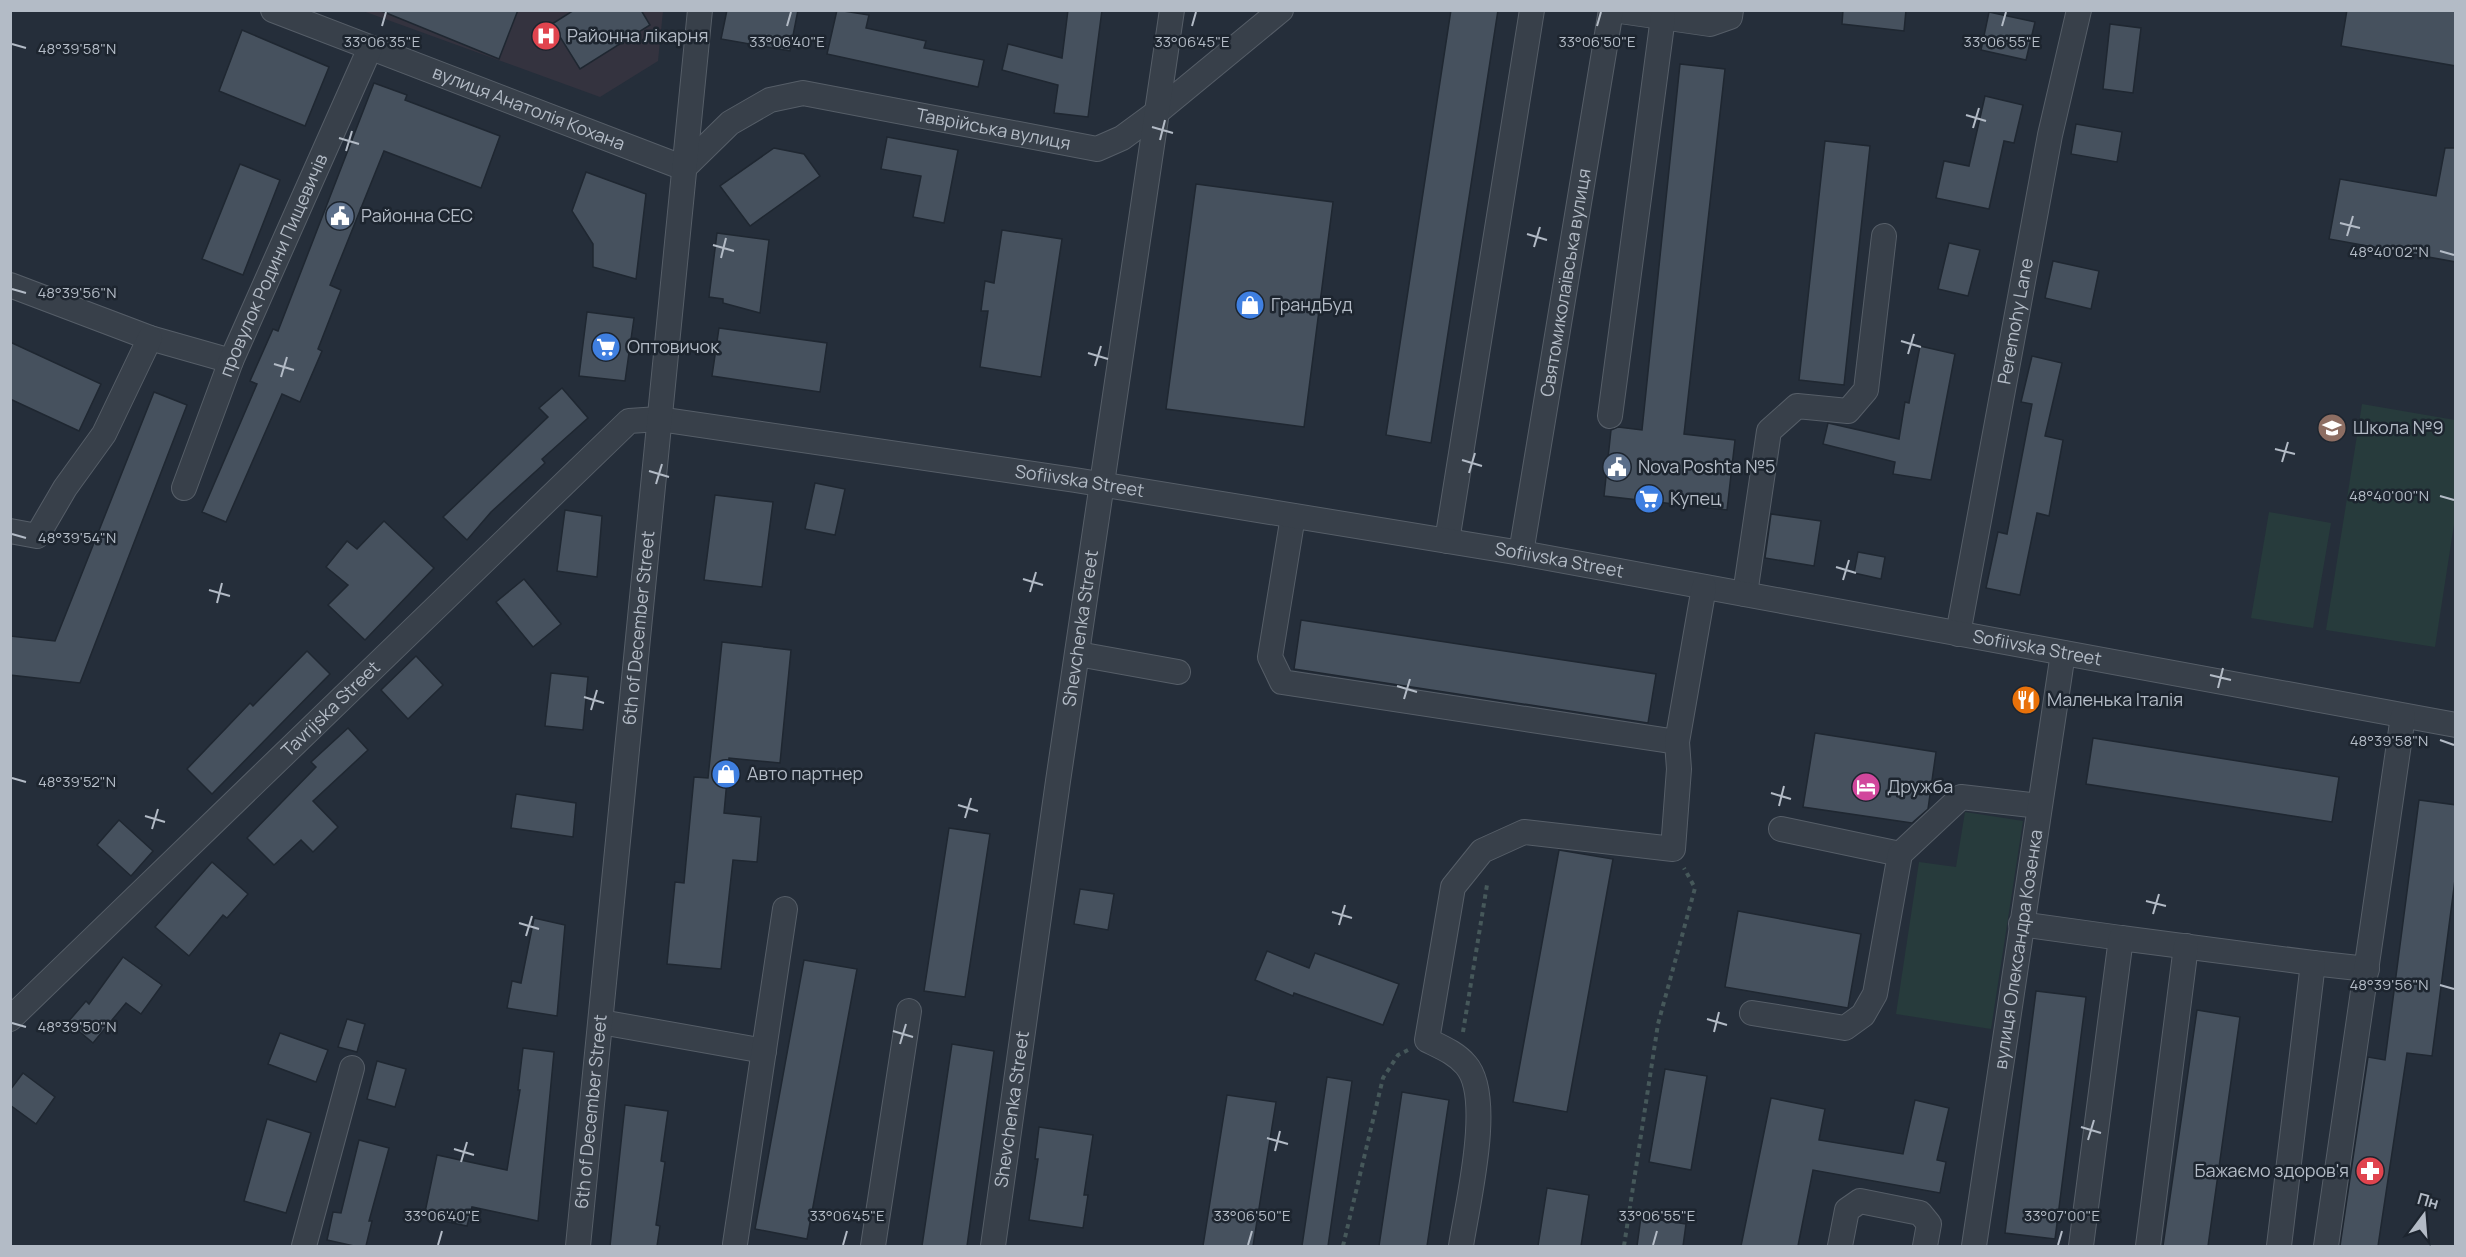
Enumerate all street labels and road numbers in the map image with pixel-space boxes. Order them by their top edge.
street label: вулиця Анатолія Кохана [430,60,629,155]
street label: Таврійська вулиця [914,102,1073,155]
street label: провулок Родини Пищевичів [213,149,333,380]
street label: Святомиколаївська вулиця [1534,167,1596,398]
street label: Peremohy Lane [1991,256,2038,386]
street label: Sofiivska Street [1014,458,1146,502]
street label: 6th of December Street [616,529,660,726]
street label: Sofiivska Street [1493,536,1626,583]
street label: Shevchenka Street [1056,548,1103,708]
street label: Sofiivska Street [1971,623,2104,671]
street label: Tavrijska Street [276,655,385,762]
street label: вулиця Олександра Козенка [1988,828,2047,1071]
street label: 6th of December Street [569,1013,612,1210]
street label: Shevchenka Street [988,1029,1034,1189]

